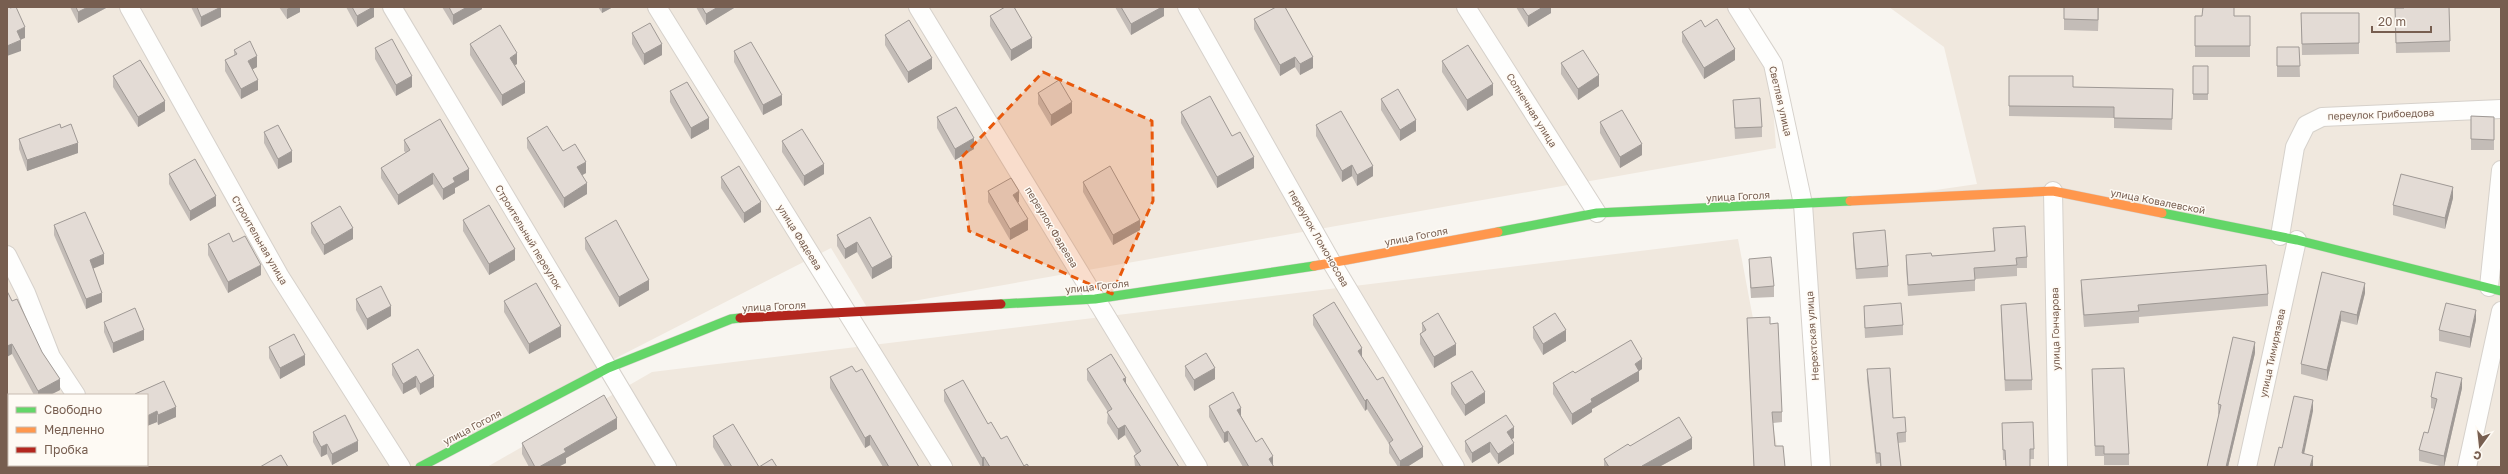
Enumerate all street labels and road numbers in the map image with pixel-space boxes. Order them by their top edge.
street label: Светлая улица [1767,65,1795,137]
street label: Солнечная улица [1504,71,1560,149]
street label: переулок Грибоедова [2327,106,2435,122]
street label: Строительный переулок [493,182,565,292]
street label: переулок Фадеева [1023,184,1081,270]
street label: улица Ковалевской [2110,186,2206,216]
street label: переулок Ломоносова [1286,187,1352,289]
street label: улица Гоголя [1706,188,1770,204]
street label: Строительная улица [230,193,290,287]
street label: улица Фадеева [775,202,825,272]
street label: улица Гоголя [1383,224,1449,248]
street label: улица Гоголя [1064,277,1130,295]
street label: улица Гончарова [2048,287,2062,371]
street label: Нерехтская улица [1803,291,1821,381]
street label: улица Гоголя [742,298,806,314]
street label: улица Тимирязева [2257,307,2287,399]
street label: улица Гоголя [441,407,503,447]

